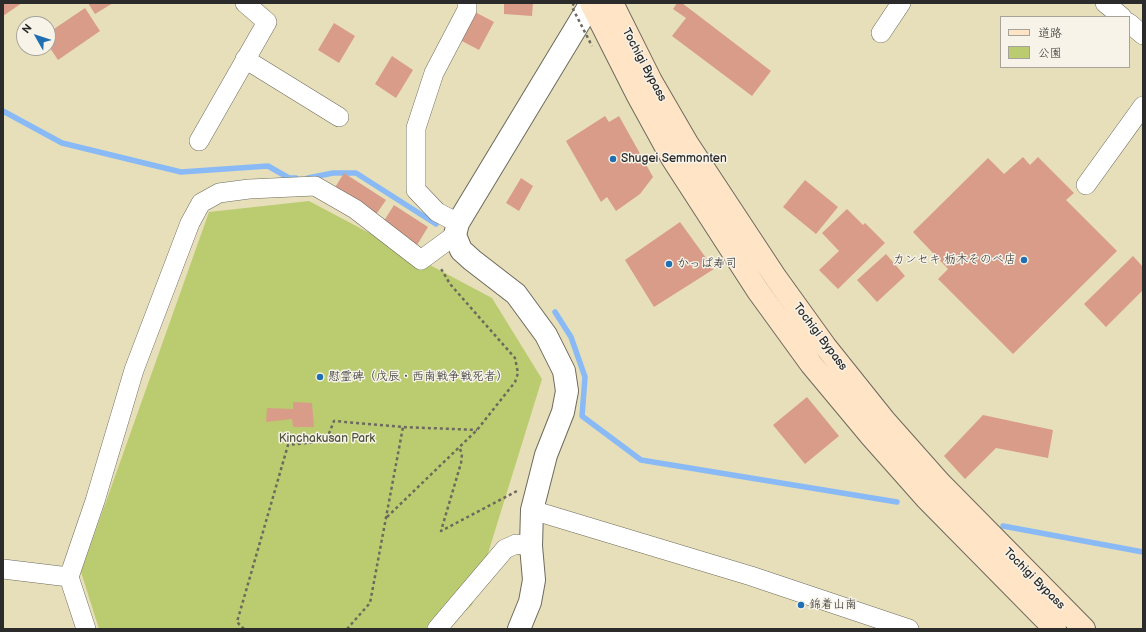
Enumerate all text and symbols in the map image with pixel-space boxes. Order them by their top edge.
north arrow [16,16,56,56]
legend [1000,16,1130,68]
text: N [19,21,35,36]
street label: Tochigi Bypass [619,26,669,104]
text: 道路 [1038,26,1062,41]
text: 公園 [1038,46,1062,61]
place label: Shugei Semmonten [621,152,727,166]
marker: Shugei Semmonten [608,154,618,164]
place label: カンセキ 栃木そのべ店 [893,253,1016,267]
marker: カンセキ 栃木そのべ店 [1019,255,1029,265]
place label: かっぱ寿司 [677,257,737,271]
marker: かっぱ寿司 [664,259,674,269]
street label: Tochigi Bypass [790,300,850,374]
place label: 慰霊碑（戊辰・西南戦争戦死者） [328,370,508,384]
marker: 慰霊碑（戊辰・西南戦争戦死者） [315,372,325,382]
park label: Kinchakusan Park [279,432,375,446]
street label: Tochigi Bypass [1000,545,1068,613]
place label: 錦着山南 [809,598,857,612]
marker: 錦着山南 [796,600,806,610]

